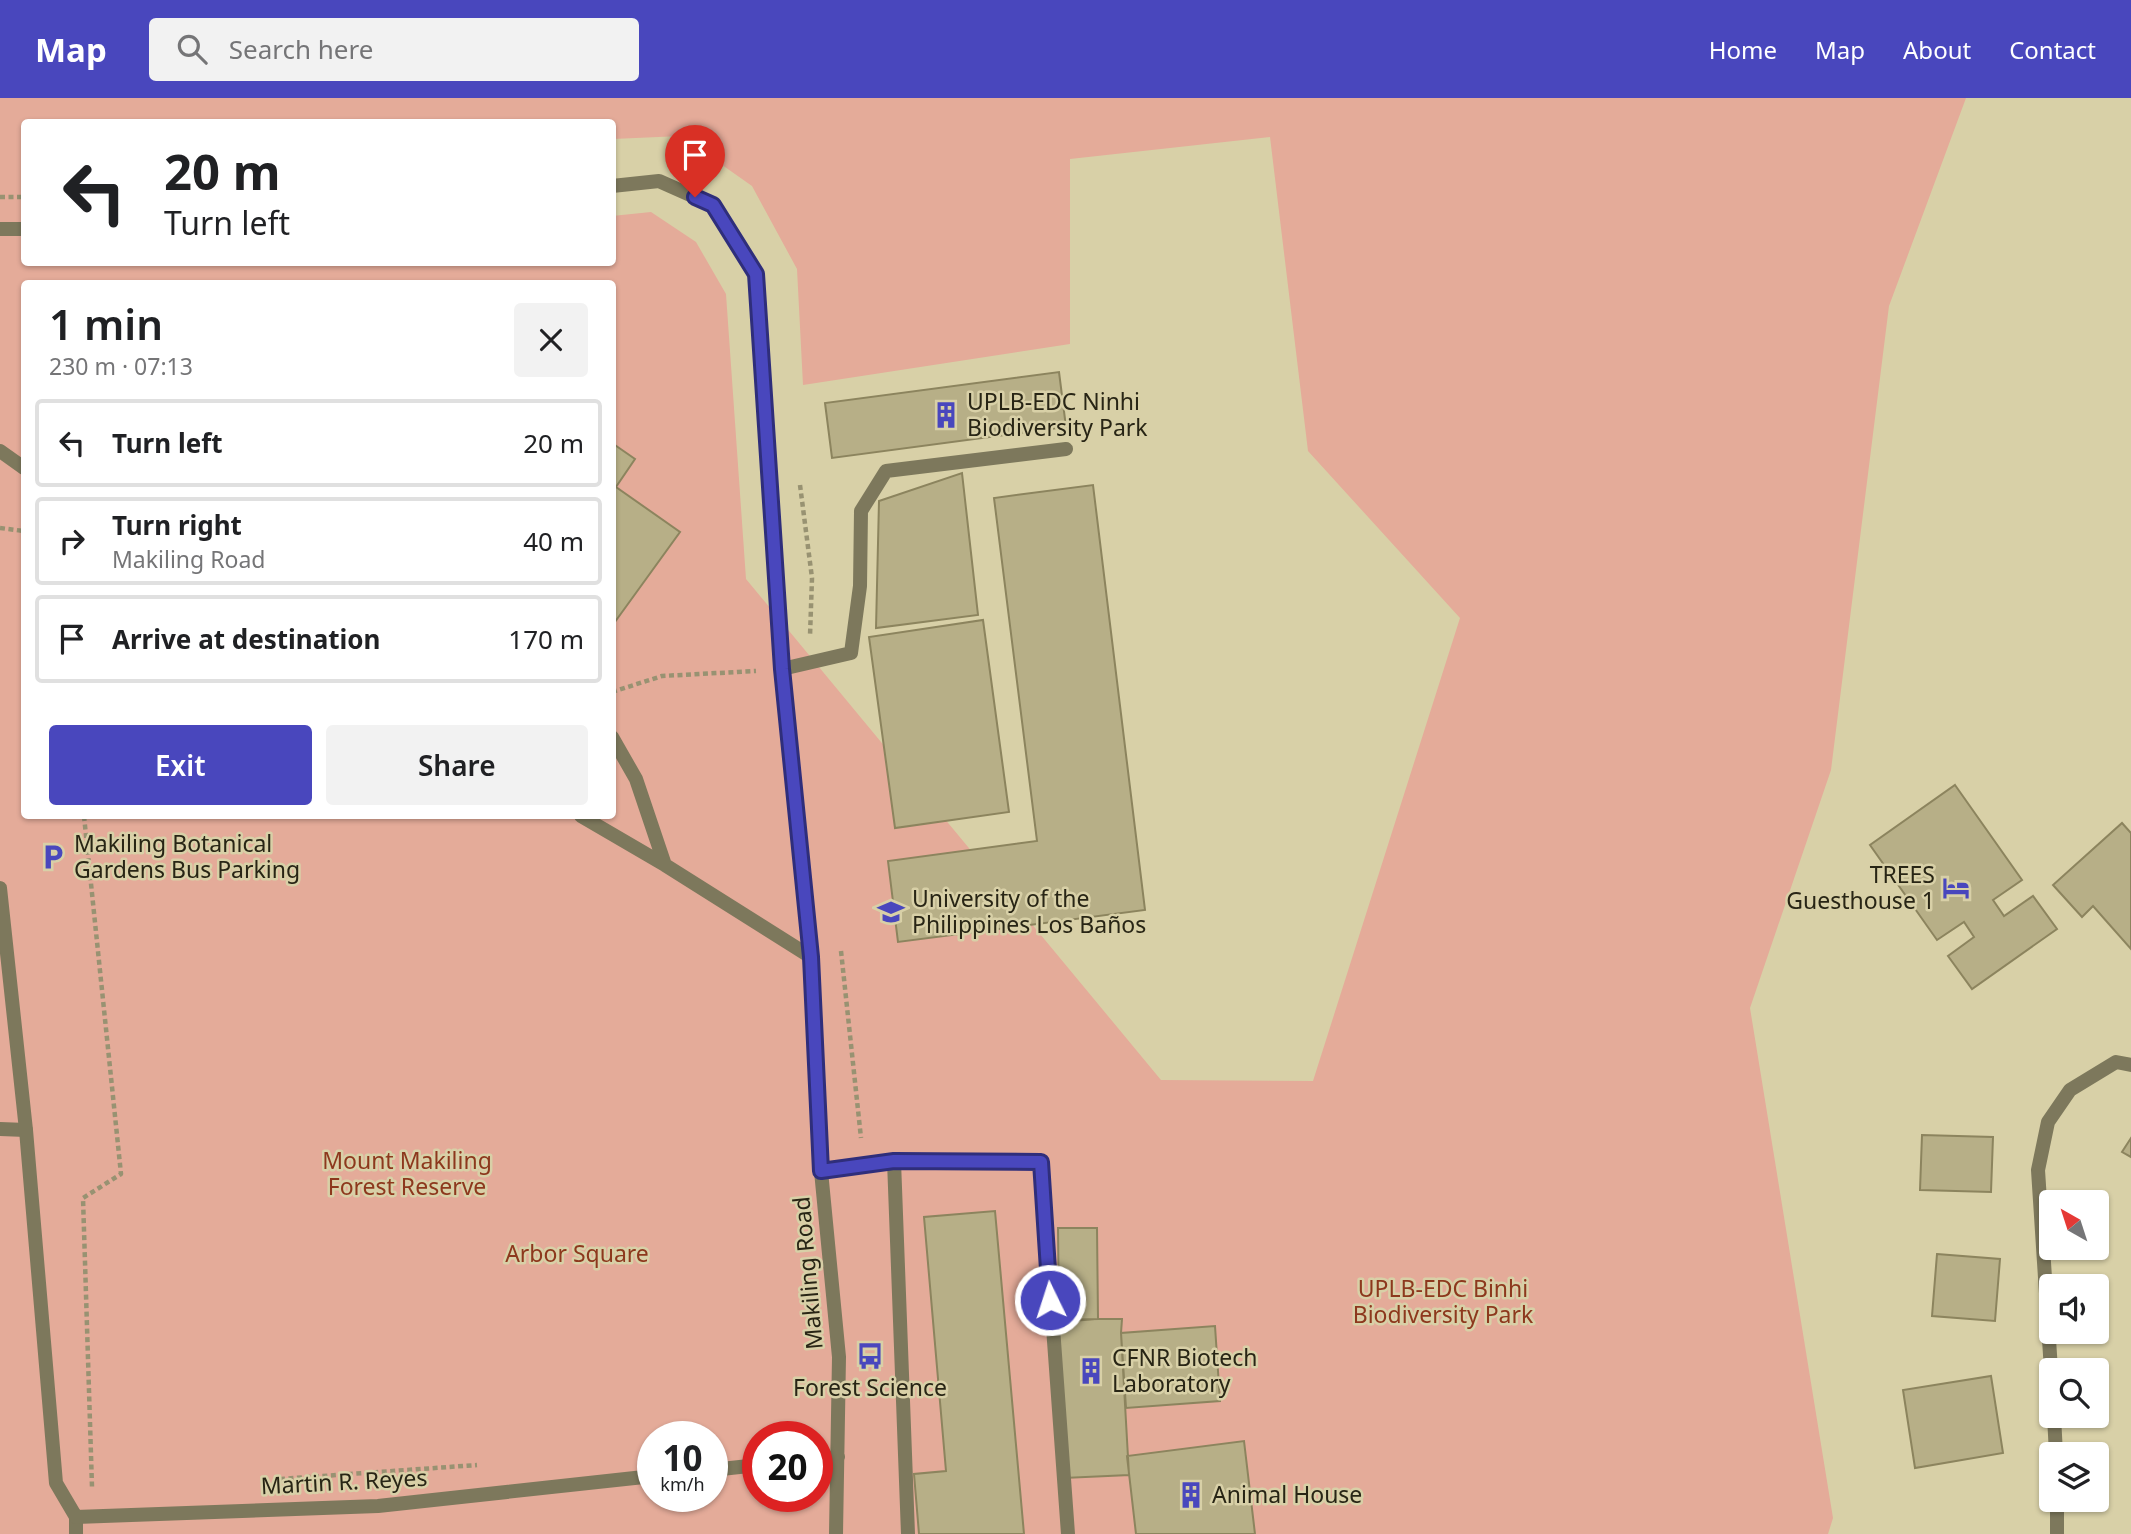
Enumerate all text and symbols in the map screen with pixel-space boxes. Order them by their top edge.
search box [149,18,639,81]
text: Map [35,27,107,72]
icon: search [173,30,211,68]
text: Search here [229,31,373,67]
text: Home [1709,33,1777,66]
text: Map [1815,33,1865,66]
text: About [1903,33,1971,66]
text: Contact [2009,33,2096,66]
pin [665,125,725,197]
icon: arrive [676,136,714,174]
text: 20 m [164,138,281,204]
icon: left [49,147,140,238]
text: Turn left [164,201,290,244]
text: 1 min [49,295,163,352]
button: close [514,303,588,377]
text: 230 m · 07:13 [49,350,193,382]
place label: UPLB-EDC Ninhi Biodiversity Park [967,385,1148,443]
building icon: UPLB-EDC Ninhi Biodiversity Park [931,400,961,430]
icon: left [53,424,91,462]
text: Turn left [112,425,223,461]
text: 20 m [523,425,584,461]
text: Turn right [112,507,242,543]
icon: right [53,522,91,560]
text: 40 m [523,523,584,559]
text: Makiling Road [112,543,265,575]
icon: arrive [53,620,91,658]
text: Arrive at destination [112,621,381,657]
text: 170 m [508,621,584,657]
button: Exit [49,725,312,805]
button: Share [326,725,588,805]
place label: Makiling Botanical Gardens Bus Parking [74,827,300,885]
parking icon: Makiling Botanical Gardens Bus Parking [38,842,68,872]
place label: TREES Guesthouse 1 [1786,858,1935,916]
hotel icon: TREES Guesthouse 1 [1941,873,1971,903]
place label: University of the Philippines Los Baños [912,882,1146,940]
school or university icon: University of the Philippines Los Baños [876,897,906,927]
park label: Mount Makiling Forest Reserve [322,1144,492,1202]
north arrow [2039,1190,2109,1260]
map controls [2039,1190,2109,1512]
street label: Makiling Road [784,1195,830,1351]
park label: Arbor Square [505,1237,649,1269]
position arrow [1013,1263,1087,1337]
park label: UPLB-EDC Binhi Biodiversity Park [1353,1272,1534,1330]
button: sound [2039,1274,2109,1344]
bus stop icon: Forest Science [855,1341,885,1371]
place label: CFNR Biotech Laboratory [1112,1341,1258,1399]
building icon: CFNR Biotech Laboratory [1076,1356,1106,1386]
button: search [2039,1358,2109,1428]
place label: Forest Science [793,1371,947,1403]
speed limit sign: 20 [742,1421,833,1512]
text: 10 [662,1434,703,1481]
button: layers [2039,1442,2109,1512]
street label: Martin R. Reyes [260,1461,428,1501]
text: km/h [660,1472,705,1496]
place label: Animal House [1212,1478,1362,1510]
building icon: Animal House [1176,1480,1206,1510]

